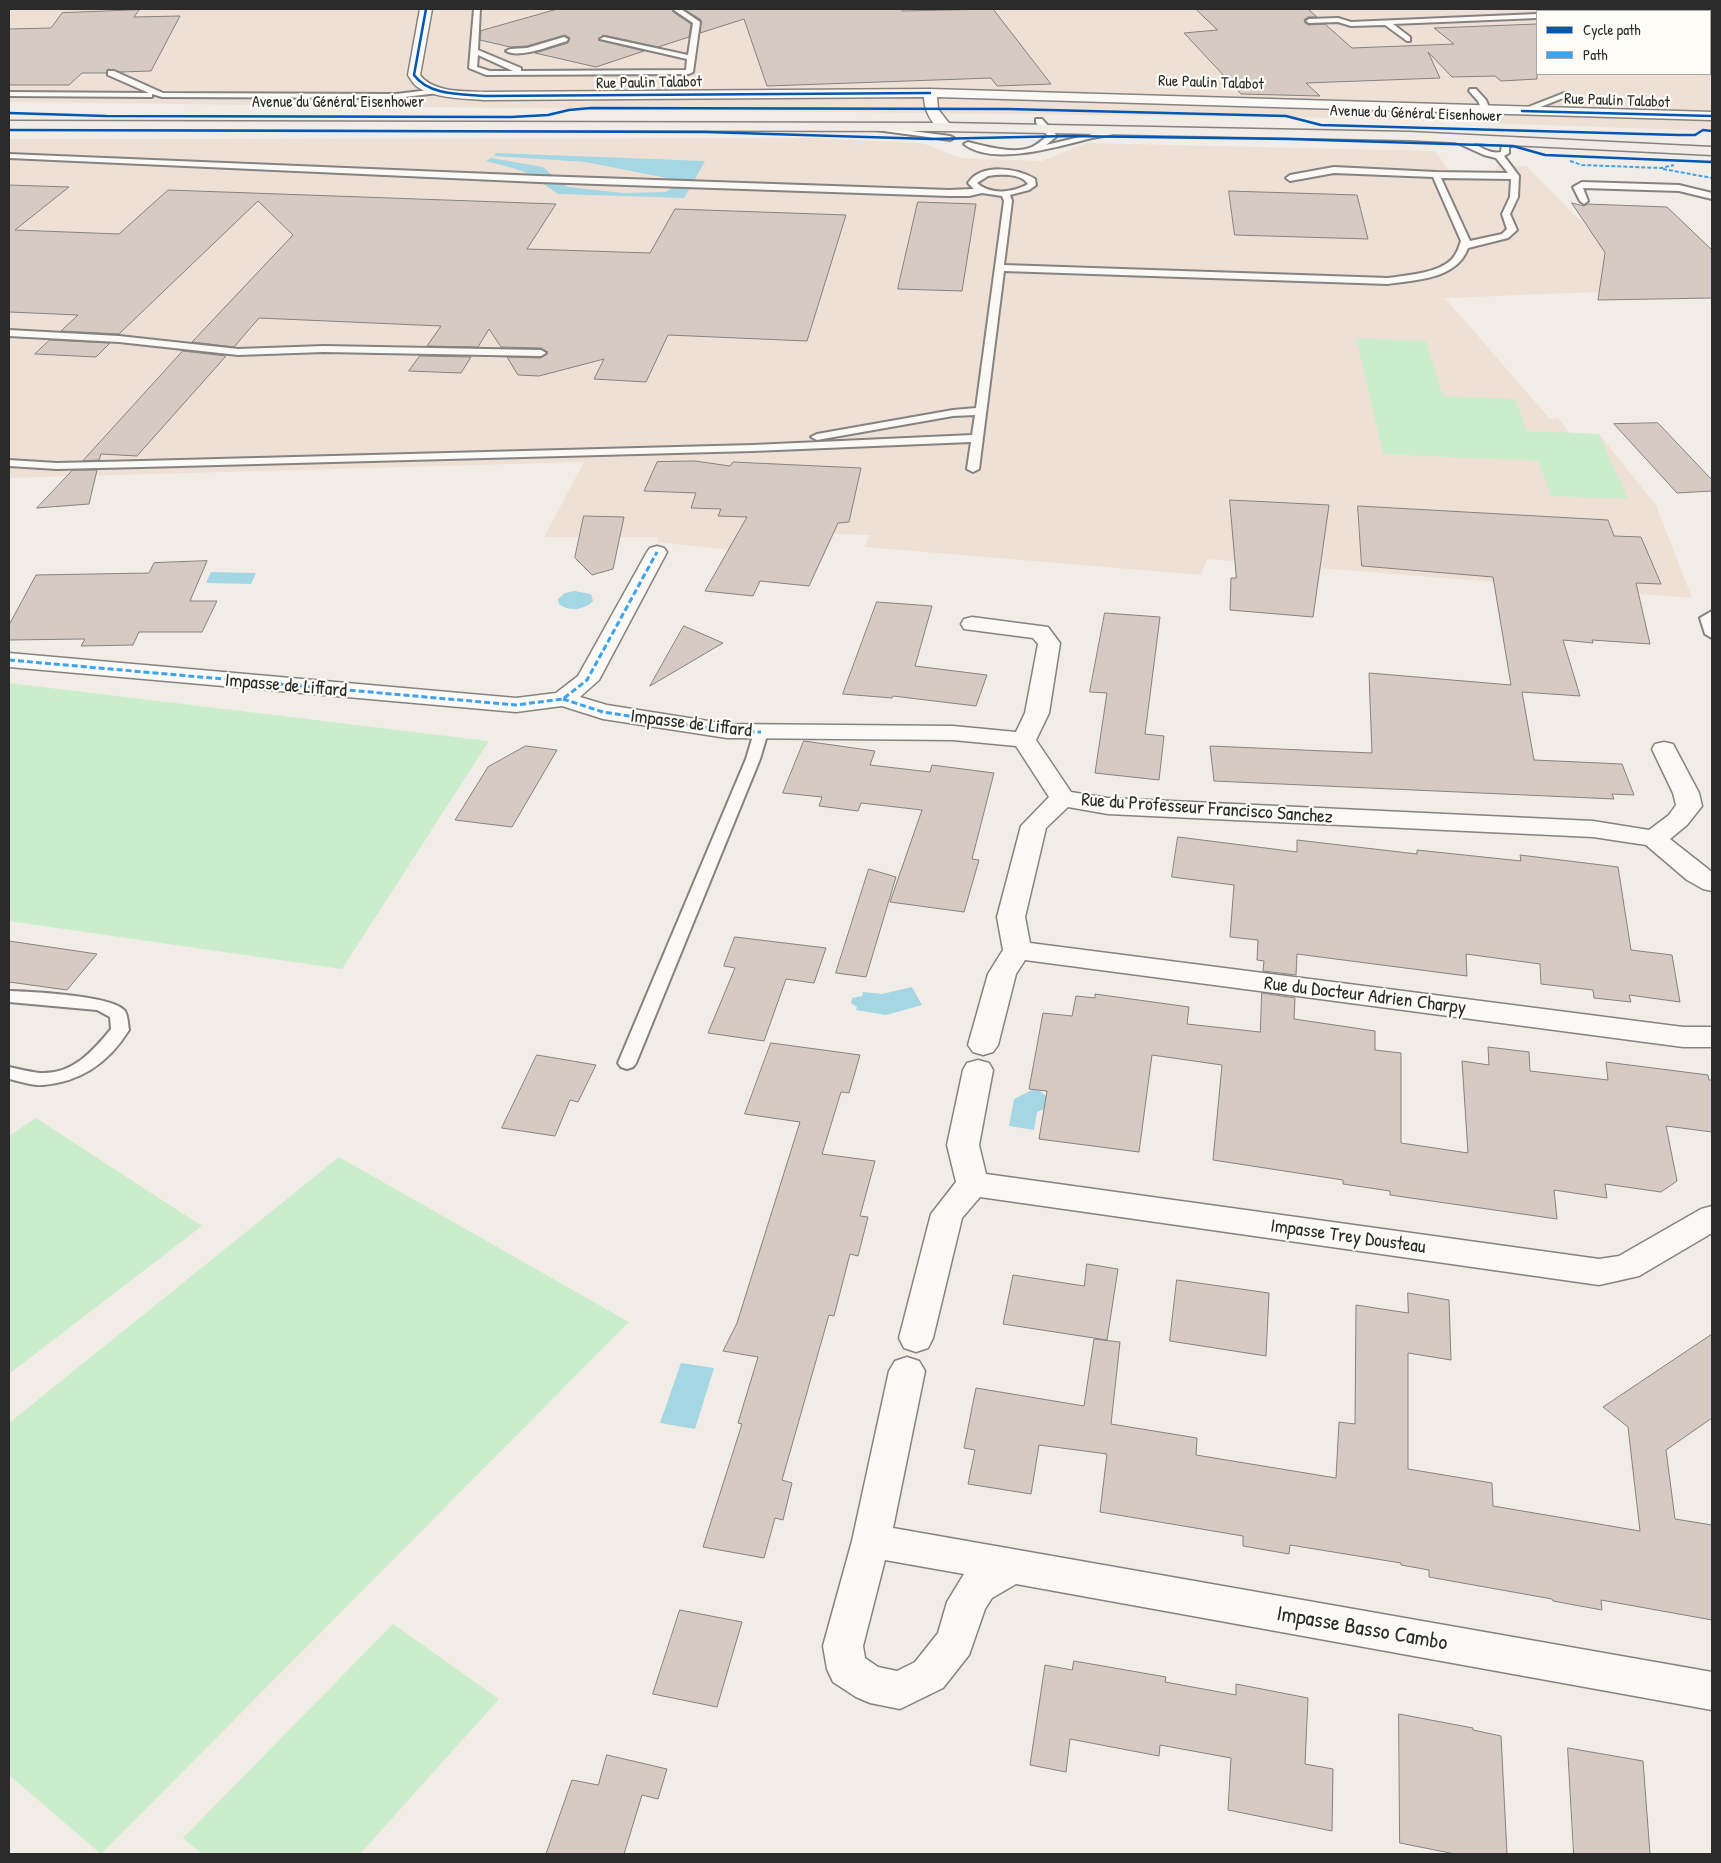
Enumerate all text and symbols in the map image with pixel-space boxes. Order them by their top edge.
legend [1536,10,1711,75]
text: Cycle path [1583,19,1641,40]
text: Path [1583,44,1608,65]
street label: Rue Paulin Talabot [596,72,702,94]
street label: Rue Paulin Talabot [1158,72,1264,94]
street label: Rue Paulin Talabot [1564,90,1670,112]
street label: Avenue du Général Eisenhower [252,93,424,113]
street label: Avenue du Général Eisenhower [1330,101,1502,127]
street label: Impasse de Liffard [224,669,348,703]
street label: Impasse de Liffard [629,705,753,743]
street label: Rue du Professeur Francisco Sanchez [1080,789,1334,829]
street label: Rue du Docteur Adrien Charpy [1263,972,1467,1020]
street label: Impasse Trey Dousteau [1269,1215,1427,1259]
street label: Impasse Basso Cambo [1274,1601,1450,1657]

